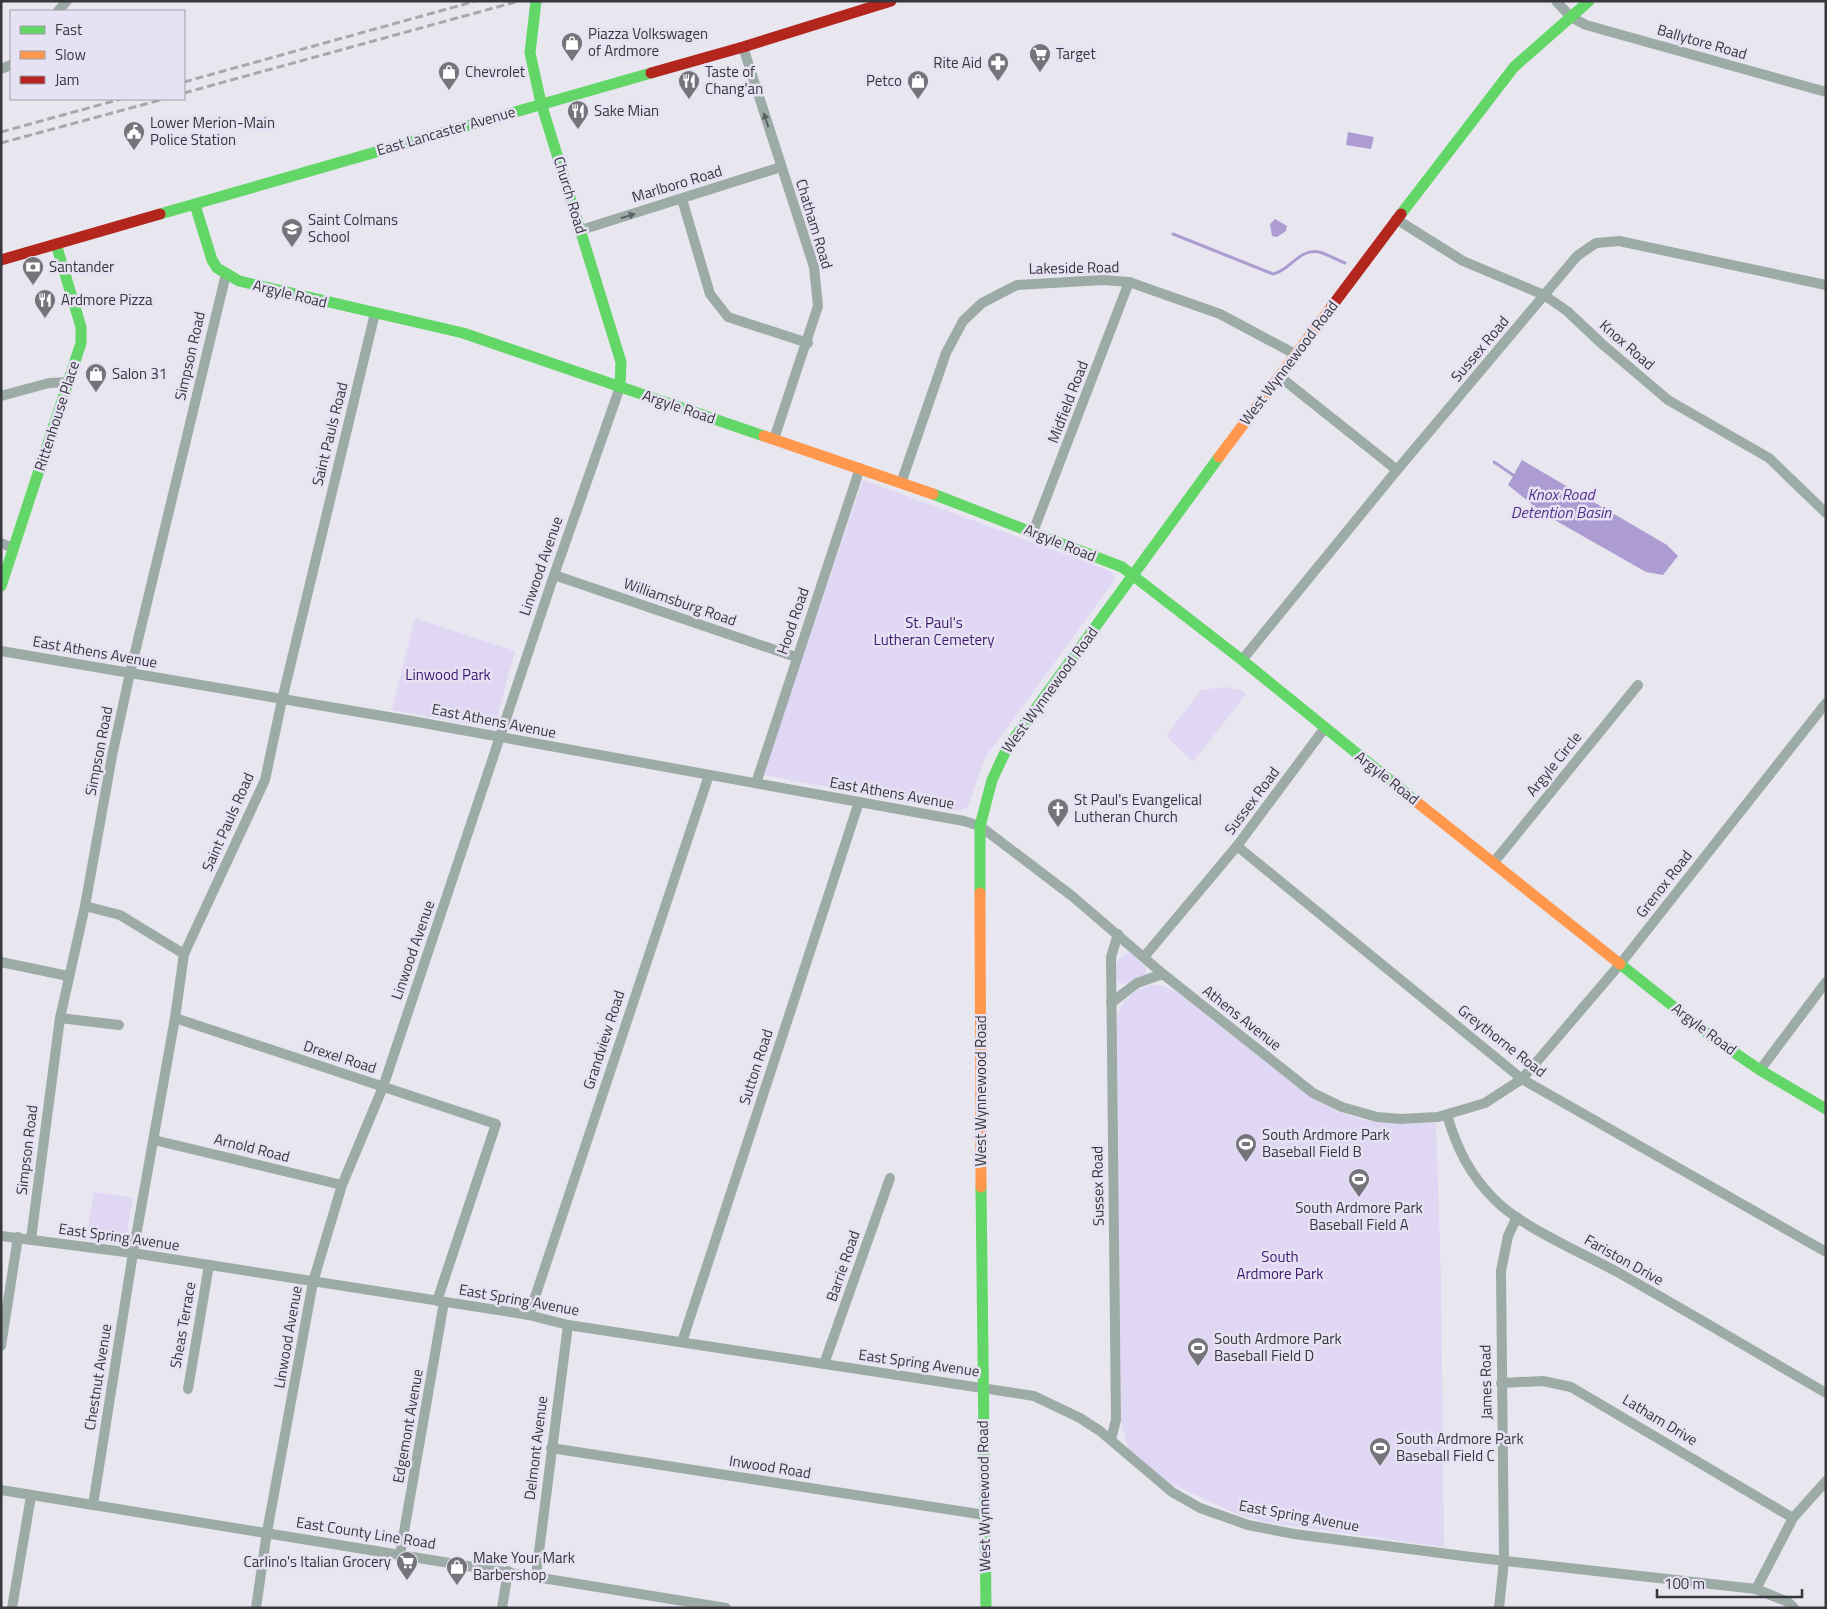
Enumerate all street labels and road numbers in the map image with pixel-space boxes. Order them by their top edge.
street label: Ballytore Road [1655,18,1750,65]
street label: East Lancaster Avenue [374,100,518,161]
street label: Church Road [548,153,593,236]
street label: Marlboro Road [629,159,725,208]
street label: Chatham Road [790,176,839,272]
street label: Lakeside Road [1028,255,1120,280]
street label: Argyle Road [251,273,330,314]
street label: West Wynnewood Road [1234,295,1343,430]
street label: Simpson Road [168,309,211,403]
street label: Sussex Road [1445,311,1514,387]
street label: Knox Road [1595,314,1660,375]
street label: Midfield Road [1041,357,1094,446]
street label: Rittenhouse Place [28,358,85,474]
street label: Saint Pauls Road [306,380,353,488]
street label: Argyle Road [640,383,719,430]
street label: Linwood Avenue [513,513,568,619]
street label: Argyle Road [1021,518,1100,567]
street label: Williamsburg Road [621,571,740,632]
street label: Hood Road [770,584,815,657]
street label: West Wynnewood Road [996,622,1103,758]
street label: East Athens Avenue [31,629,159,674]
street label: East Athens Avenue [430,697,558,744]
street label: Simpson Road [79,704,118,798]
street label: Argyle Circle [1520,726,1587,801]
street label: Argyle Road [1350,745,1424,810]
street label: Sussex Road [1218,762,1285,840]
street label: Saint Pauls Road [195,769,260,875]
street label: East Athens Avenue [828,770,956,815]
street label: Grenox Road [1630,845,1697,922]
street label: Linwood Avenue [385,897,440,1003]
street label: Athens Avenue [1198,979,1287,1056]
street label: Grandview Road [577,987,630,1092]
street label: Argyle Road [1667,997,1741,1061]
street label: Greythorne Road [1453,999,1551,1083]
street label: West Wynnewood Road [969,1015,992,1167]
street label: Sutton Road [732,1026,779,1108]
street label: Drexel Road [301,1034,380,1079]
street label: Simpson Road [10,1104,43,1196]
street label: Arnold Road [212,1127,292,1168]
street label: Sussex Road [1085,1146,1110,1226]
street label: East Spring Avenue [57,1217,181,1256]
street label: Barrie Road [820,1227,865,1304]
street label: Fariston Drive [1580,1228,1668,1291]
street label: East Spring Avenue [457,1278,581,1321]
street label: Sheas Terrace [164,1280,201,1370]
street label: Linwood Avenue [267,1284,308,1390]
street label: Chestnut Avenue [78,1322,117,1432]
street label: East Spring Avenue [857,1343,981,1382]
street label: James Road [1473,1344,1498,1420]
street label: Edgemont Avenue [386,1367,429,1485]
street label: Latham Drive [1618,1388,1702,1451]
street label: Delmont Avenue [518,1395,553,1501]
street label: West Wynnewood Road [971,1420,996,1572]
street label: Inwood Road [727,1449,813,1484]
street label: East Spring Avenue [1237,1494,1361,1537]
street label: East County Line Road [295,1510,437,1555]

